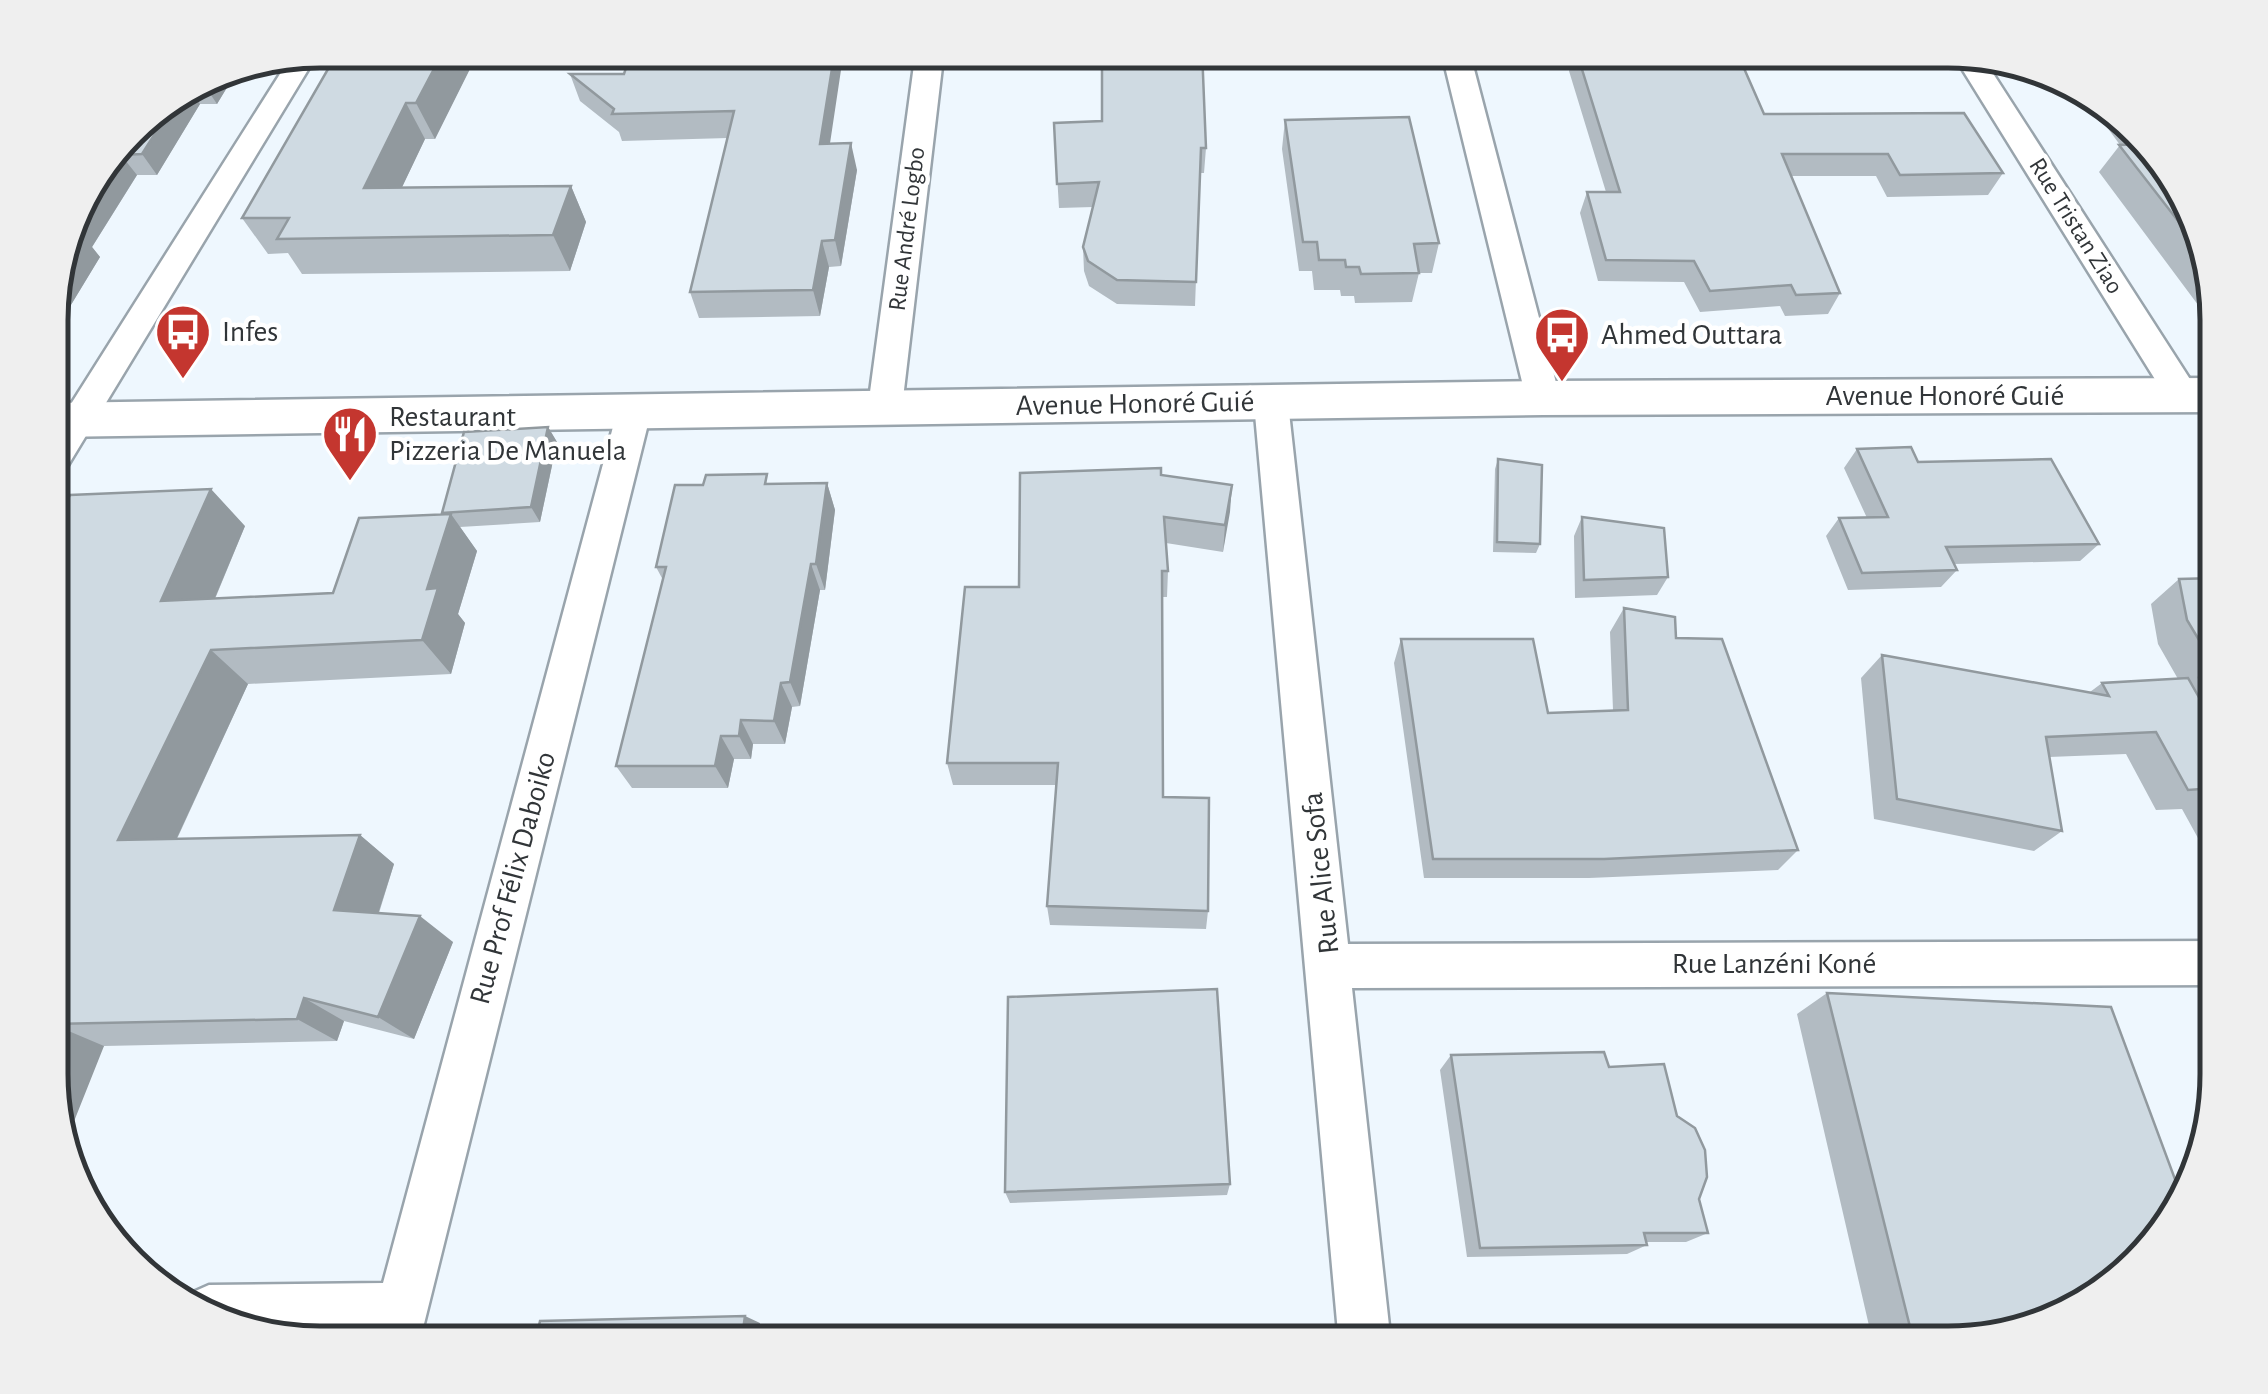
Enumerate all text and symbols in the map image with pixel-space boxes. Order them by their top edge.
street label: Rue André Logbo [885,146,929,312]
street label: Rue Tristan Ziao [2024,154,2128,298]
bus stop icon: Infes [153,302,213,381]
bus stop icon: Ahmed Outtara [1532,305,1592,384]
place label: Infes [222,317,278,347]
place label: Ahmed Outtara [1601,320,1782,350]
street label: Avenue Honoré Guié [1826,381,2064,411]
street label: Avenue Honoré Guié [1015,387,1255,421]
place label: Restaurant Pizzeria De Manuela [389,402,627,466]
restaurant icon: Restaurant Pizzeria De Manuela [320,404,380,483]
street label: Rue Prof Félix Daboiko [465,748,561,1008]
street label: Rue Alice Sofa [1298,790,1344,956]
street label: Rue Lanzéni Koné [1672,949,1876,979]

